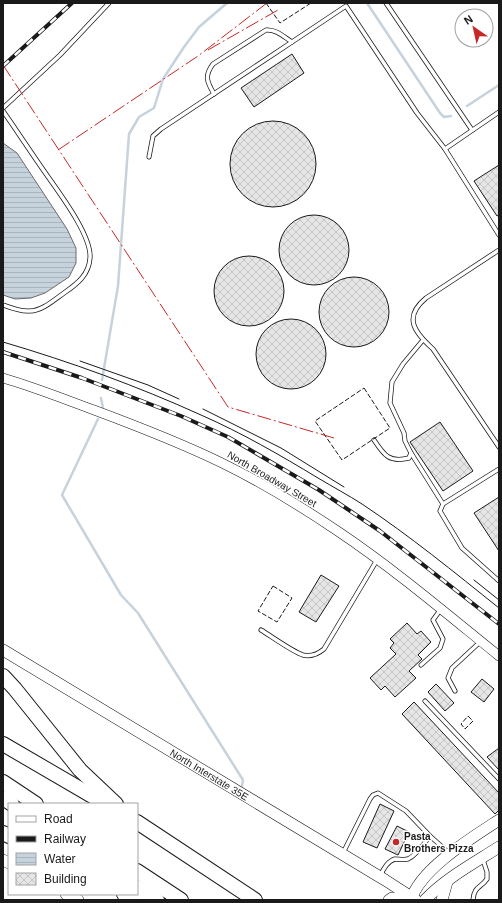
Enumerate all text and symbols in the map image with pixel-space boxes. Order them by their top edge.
north arrow [454,8,494,48]
text: N [462,12,475,27]
street label: North Broadway Street [225,449,319,509]
street label: North Interstate 35E [168,747,251,802]
legend [8,803,138,895]
text: Road [44,812,73,826]
place label: Pasta Brothers Pizza [404,831,474,854]
text: Railway [44,832,86,846]
marker: Pasta Brothers Pizza [391,837,401,847]
text: Water [44,852,76,866]
text: Building [44,872,87,886]

